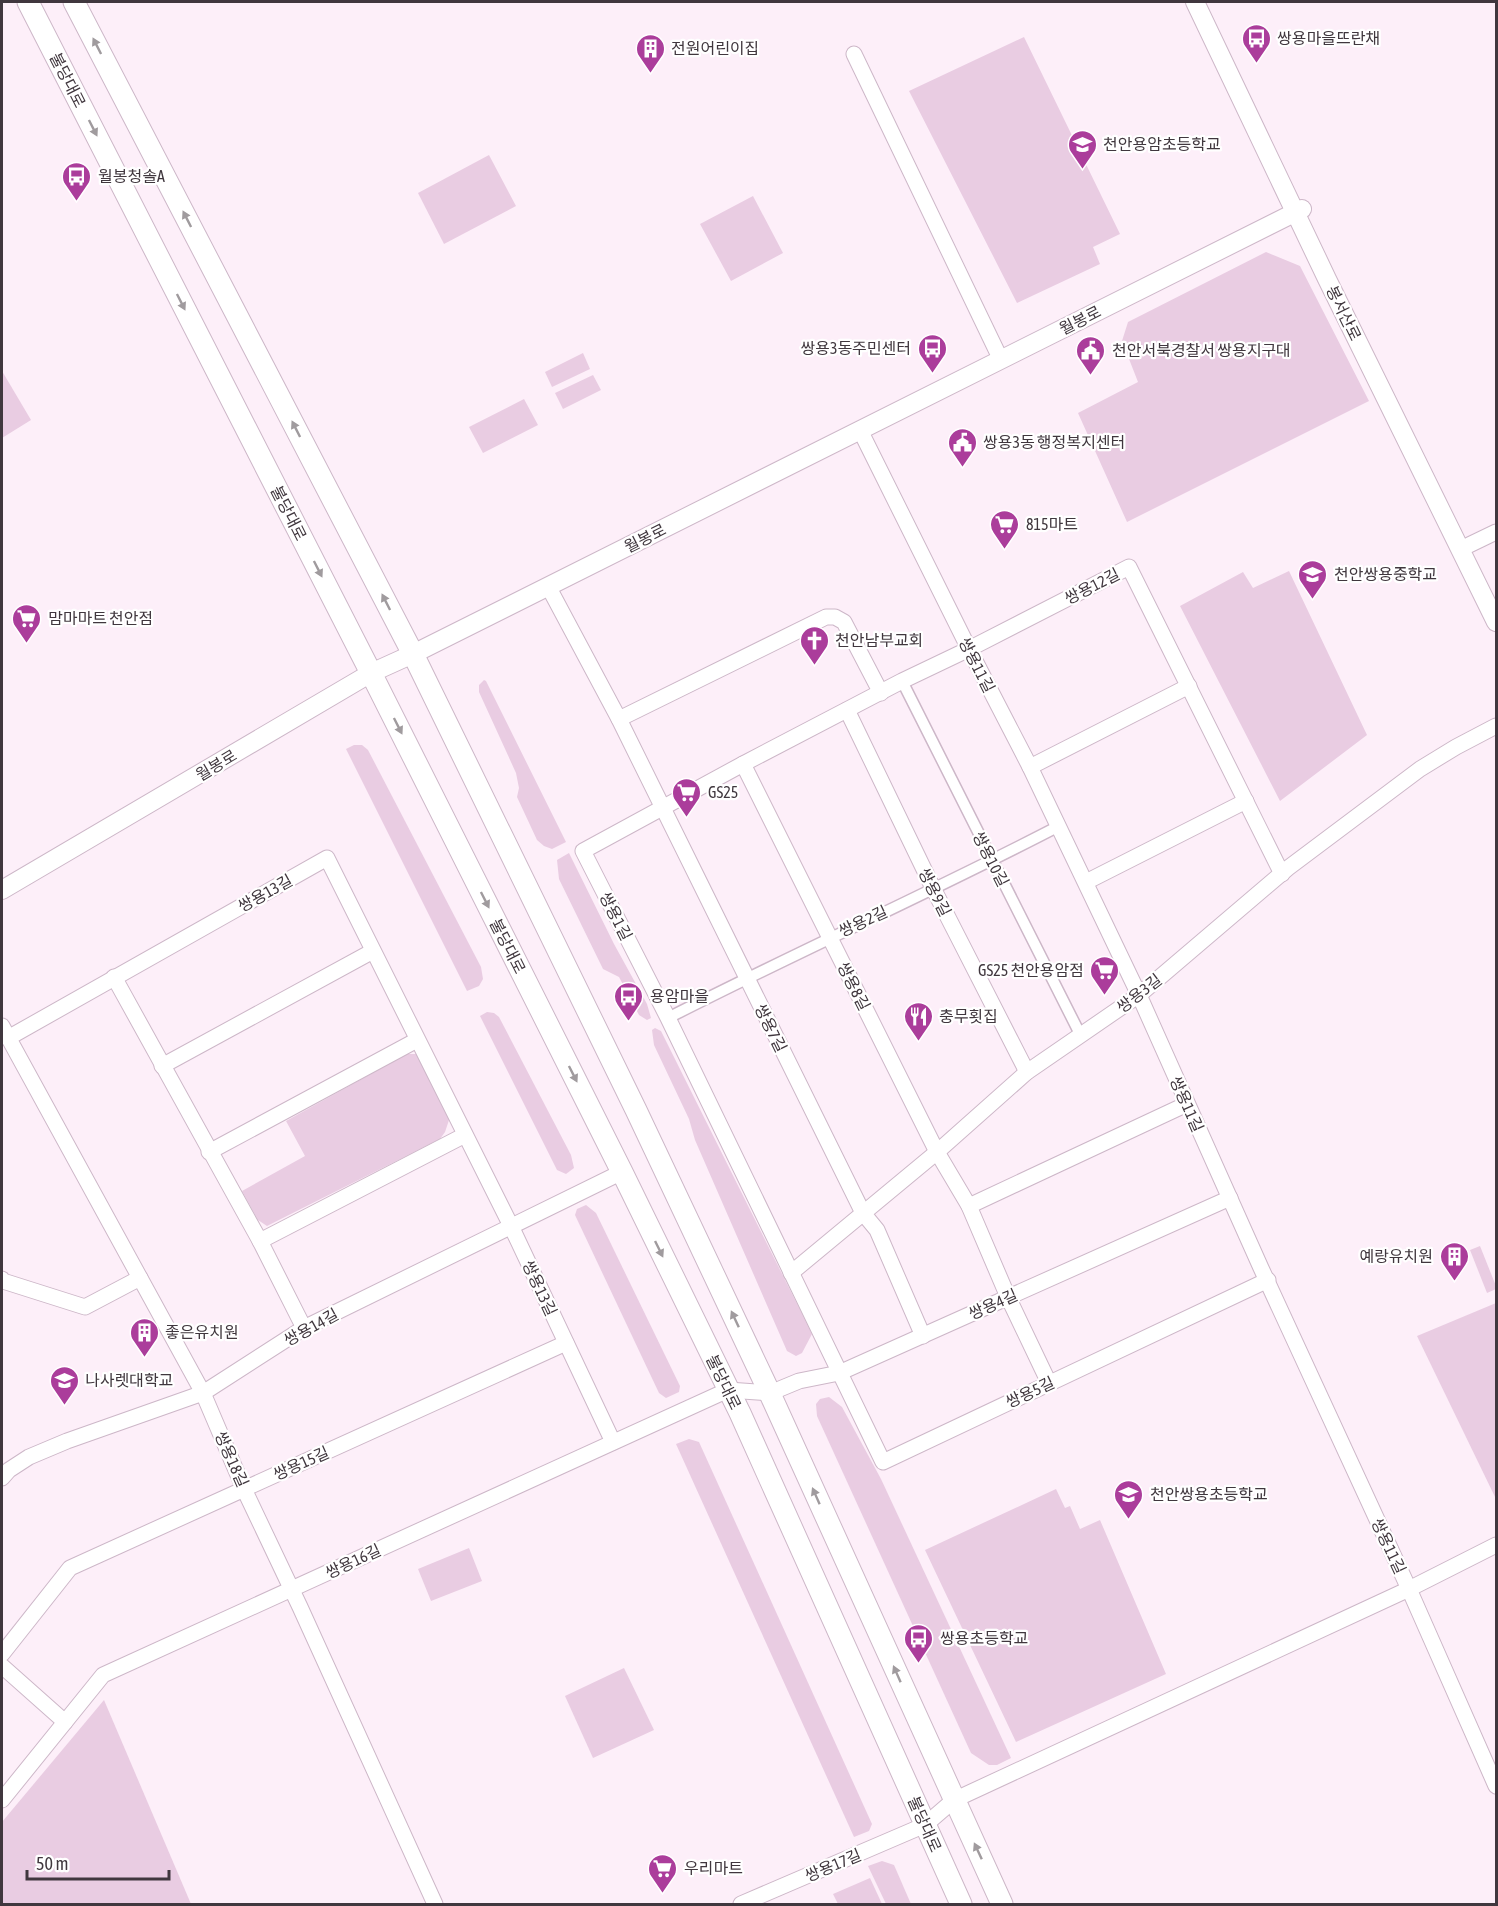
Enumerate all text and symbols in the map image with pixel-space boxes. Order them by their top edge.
bus stop icon: 쌍용마을뜨란채 [1240,22,1272,64]
place label: 쌍용마을뜨란채 [1277,29,1380,47]
building icon: 전원어린이집 [634,32,666,74]
one-way arrow [92,37,102,54]
place label: 전원어린이집 [671,39,759,57]
street label: 불당대로 [47,50,90,111]
one-way arrow [88,120,97,137]
school or university icon: 천안용암초등학교 [1066,128,1098,170]
place label: 천안용암초등학교 [1103,135,1221,153]
bus stop icon: 월봉청솔A [61,160,93,202]
place label: 월봉청솔A [98,167,165,185]
one-way arrow [182,210,192,227]
street label: 봉서산로 [1323,283,1365,344]
one-way arrow [176,293,186,311]
street label: 월봉로 [1056,302,1104,338]
bus stop icon: 쌍용3동주민센터 [916,332,948,374]
public building icon: 천안서북경찰서 쌍용지구대 [1075,334,1107,376]
place label: 쌍용3동주민센터 [800,339,911,357]
place label: 천안서북경찰서 쌍용지구대 [1112,341,1291,359]
one-way arrow [292,420,302,438]
public building icon: 쌍용3동 행정복지센터 [946,426,978,468]
place label: 쌍용3동 행정복지센터 [983,433,1125,451]
street label: 불당대로 [268,483,311,544]
supermarket icon: 815마트 [989,508,1021,550]
place label: 815마트 [1026,515,1078,533]
street label: 월봉로 [621,520,669,556]
school or university icon: 천안쌍용중학교 [1297,558,1329,600]
one-way arrow [313,561,323,578]
street label: 쌍용12길 [1062,565,1122,607]
place label: 천안쌍용중학교 [1334,565,1437,583]
one-way arrow [381,594,391,611]
supermarket icon: 맘마마트 천안점 [11,602,43,644]
place label: 맘마마트 천안점 [48,609,153,627]
church icon: 천안남부교회 [798,624,830,666]
place label: 천안남부교회 [835,631,923,649]
street label: 쌍용11길 [956,635,998,695]
one-way arrow [393,717,402,734]
street label: 월봉로 [192,746,240,784]
supermarket icon: GS25 [671,776,703,818]
place label: GS25 [708,783,738,801]
street label: 쌍용10길 [970,829,1012,889]
street label: 쌍용9길 [915,865,955,919]
street label: 쌍용13길 [235,871,295,915]
street label: 쌍용1길 [596,889,636,943]
one-way arrow [480,892,490,909]
street label: 쌍용2길 [836,902,890,940]
street label: 불당대로 [487,916,530,977]
supermarket icon: GS25 천안용암점 [1089,954,1121,996]
street label: 쌍용8길 [834,959,874,1013]
place label: GS25 천안용암점 [978,961,1084,979]
street label: 쌍용3길 [1113,970,1165,1016]
bus stop icon: 용암마을 [613,980,645,1022]
place label: 용암마을 [650,987,709,1005]
restaurant icon: 충무횟집 [902,1000,934,1042]
street label: 쌍용7길 [752,1001,790,1055]
place label: 충무횟집 [939,1007,998,1025]
one-way arrow [568,1066,577,1083]
street label: 쌍용11길 [1167,1073,1207,1135]
one-way arrow [655,1240,664,1257]
building icon: 예랑유치원 [1438,1240,1470,1282]
place label: 예랑유치원 [1359,1247,1433,1265]
street label: 쌍용13길 [519,1257,561,1319]
street label: 쌍용4길 [966,1285,1020,1323]
street label: 쌍용14길 [281,1305,341,1349]
one-way arrow [730,1311,739,1328]
building icon: 좋은유치원 [128,1316,160,1358]
place label: 좋은유치원 [165,1323,239,1341]
street label: 불당대로 [703,1352,745,1413]
school or university icon: 나사렛대학교 [48,1364,80,1406]
place label: 나사렛대학교 [85,1371,173,1389]
street label: 쌍용5길 [1003,1373,1057,1411]
street label: 쌍용18길 [212,1428,252,1490]
street label: 쌍용15길 [270,1443,332,1483]
school or university icon: 천안쌍용초등학교 [1113,1478,1145,1520]
place label: 천안쌍용초등학교 [1150,1485,1268,1503]
one-way arrow [812,1488,821,1505]
street label: 쌍용11길 [1368,1515,1410,1577]
street label: 쌍용16길 [322,1540,384,1582]
bus stop icon: 쌍용초등학교 [903,1622,935,1664]
place label: 쌍용초등학교 [940,1629,1028,1647]
one-way arrow [892,1664,902,1682]
street label: 불당대로 [905,1793,945,1855]
scale bar [27,1843,170,1881]
one-way arrow [973,1843,982,1860]
street label: 쌍용17길 [802,1845,864,1885]
supermarket icon: 우리마트 [647,1852,679,1894]
text: 50 m [36,1853,68,1874]
place label: 우리마트 [684,1859,743,1877]

